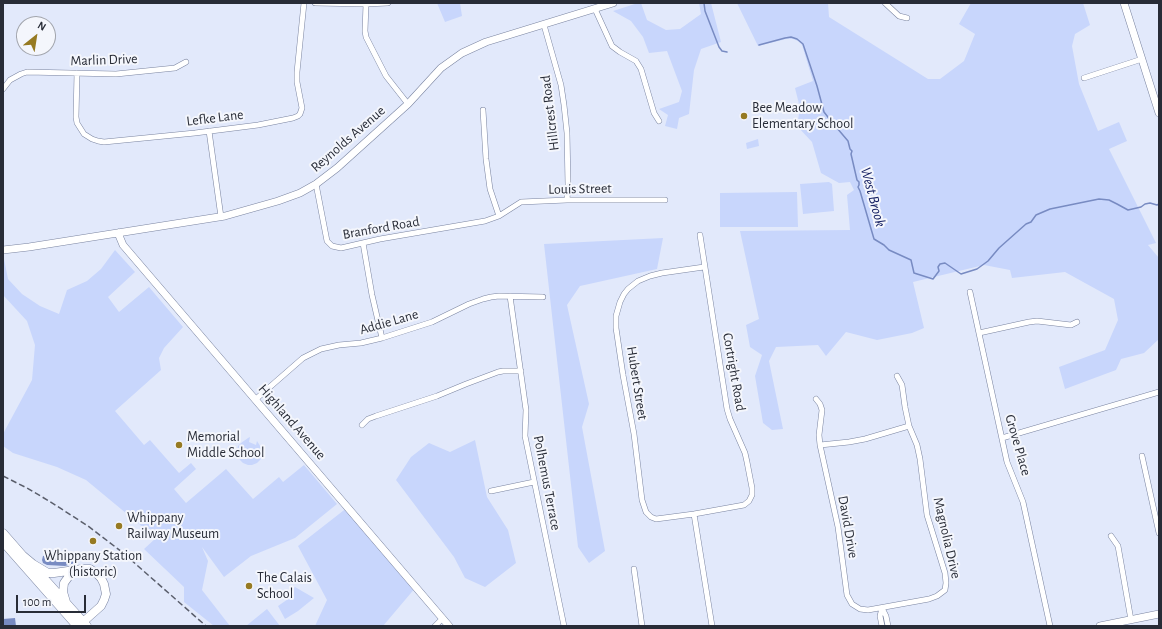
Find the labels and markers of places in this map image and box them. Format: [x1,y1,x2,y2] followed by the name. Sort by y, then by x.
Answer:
[752,100,853,132] place label: Bee Meadow Elementary School
[739,111,749,121] marker: Bee Meadow Elementary School
[187,429,264,462] place label: Memorial Middle School
[174,440,184,450] marker: Memorial Middle School
[127,510,219,542] place label: Whippany Railway Museum
[114,521,124,531] marker: Whippany Railway Museum
[88,536,98,546] marker: Whippany Station (historic)
[44,548,142,580] place label: Whippany Station (historic)
[257,570,312,602] place label: The Calais School
[244,581,254,591] marker: The Calais School

